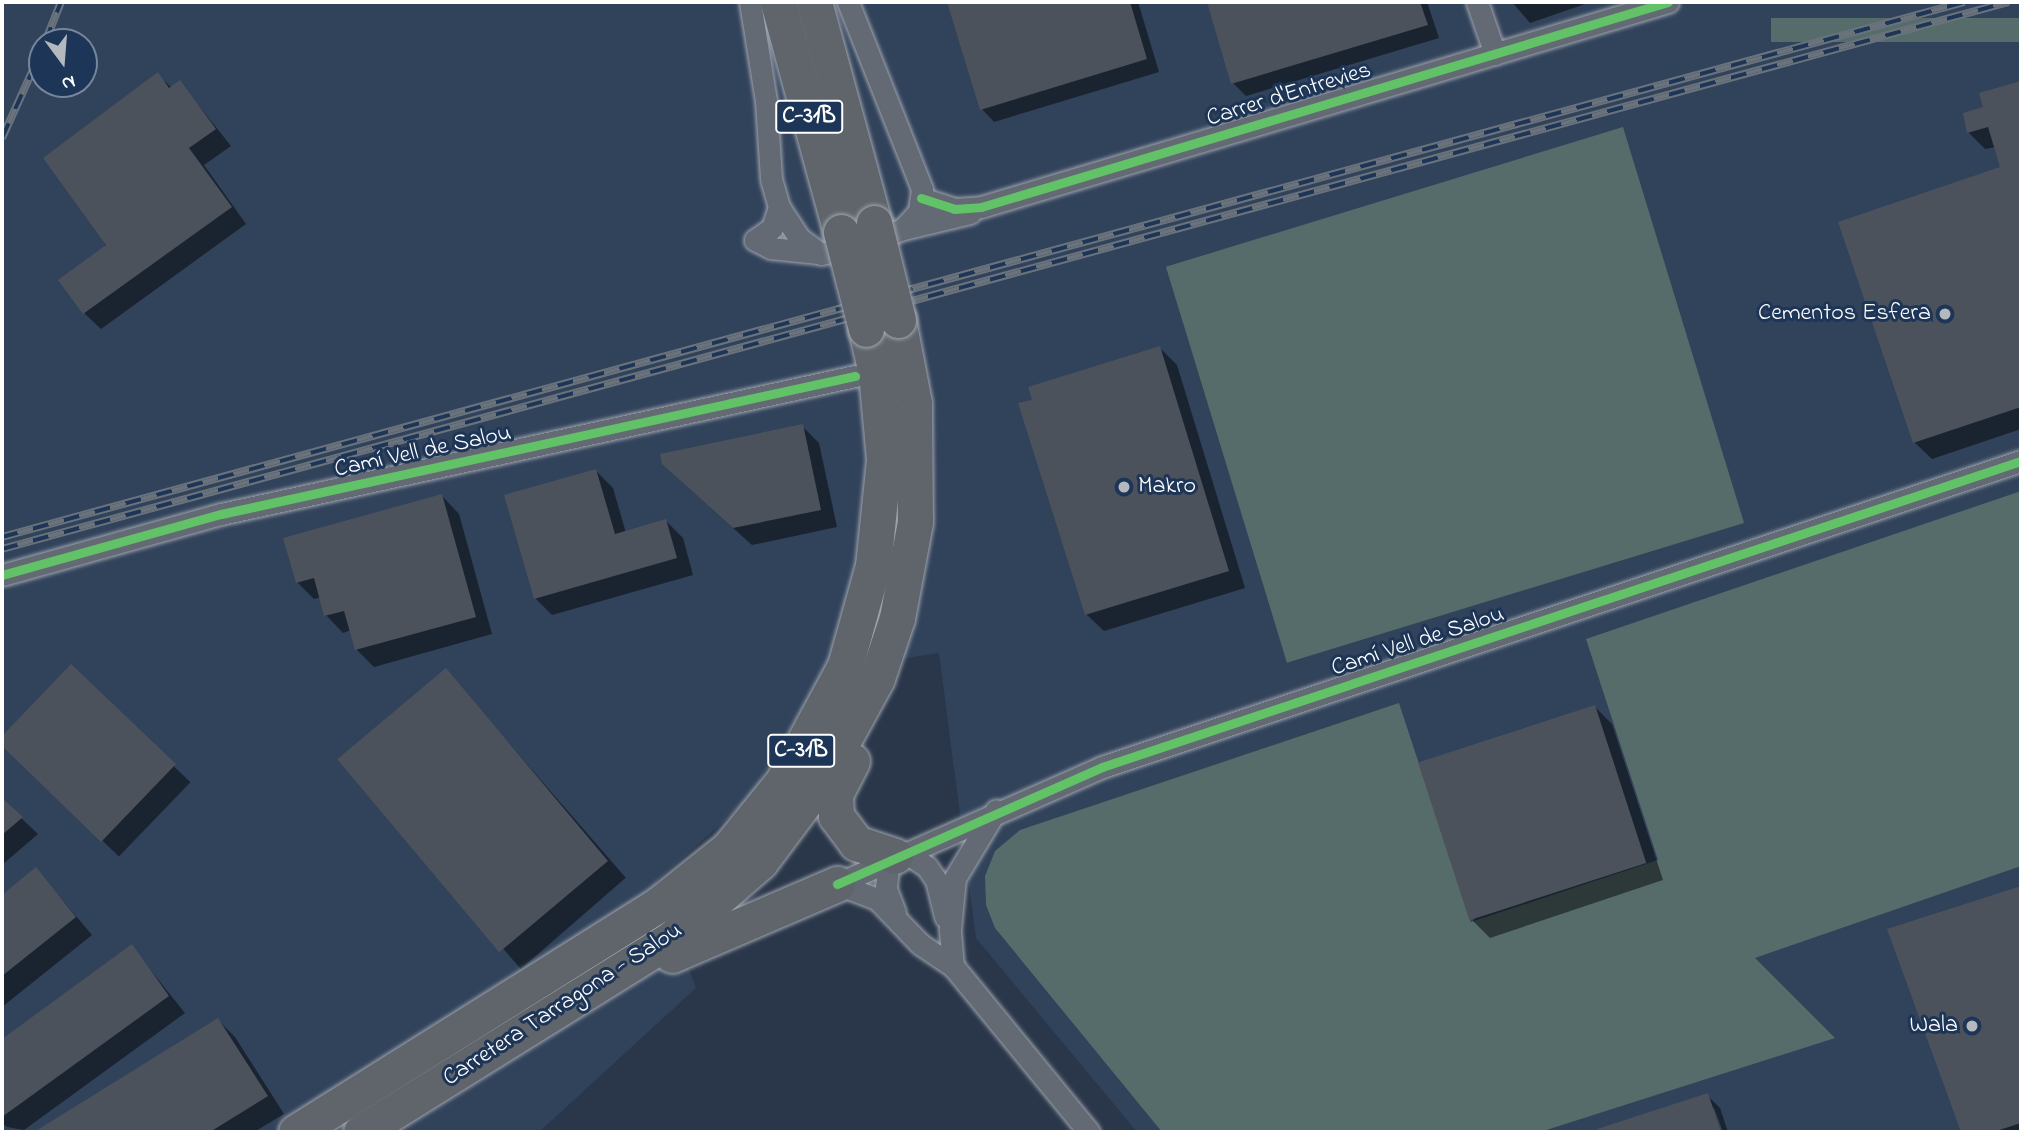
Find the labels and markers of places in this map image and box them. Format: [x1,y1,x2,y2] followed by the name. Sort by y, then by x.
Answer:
[1758,300,1931,328] place label: Cementos Esfera
[1937,306,1953,322] marker: Cementos Esfera
[1138,473,1196,501] place label: Makro
[1116,479,1132,495] marker: Makro
[1909,1012,1958,1040] place label: Wala
[1964,1018,1980,1034] marker: Wala

